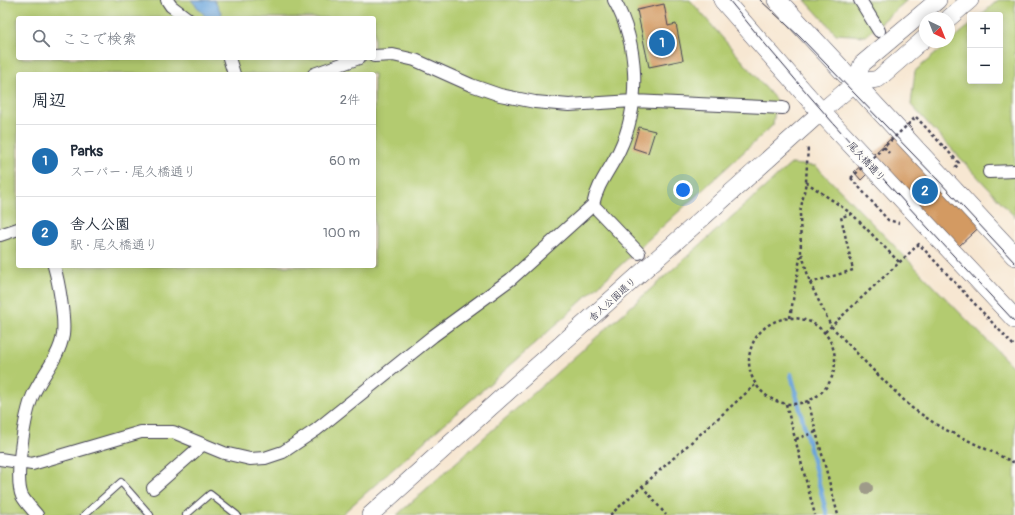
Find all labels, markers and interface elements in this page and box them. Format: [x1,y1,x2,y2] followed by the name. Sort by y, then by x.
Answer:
[919,12,955,48] north arrow
[967,12,1003,84] map controls
[967,12,1003,48] button: +
[16,16,376,60] search box
[30,27,52,49] icon: search
[649,28,675,58] pin: 1
[62,30,137,49] text: ここで検索
[967,48,1003,84] button: −
[32,90,66,111] text: 周辺
[340,92,360,108] text: 2件
[845,139,888,184] street label: 尾久橋通り
[70,142,103,161] text: Parks
[42,153,48,169] text: 1
[329,153,360,169] text: 60 m
[70,164,196,180] text: スーパー · 尾久橋通り
[912,176,938,206] pin: 2
[673,180,693,200] your location
[70,215,130,234] text: 舎人公園
[41,225,49,241] text: 2
[323,225,360,241] text: 100 m
[70,237,158,253] text: 駅 · 尾久橋通り
[586,275,639,324] street label: 舎人公園通り

